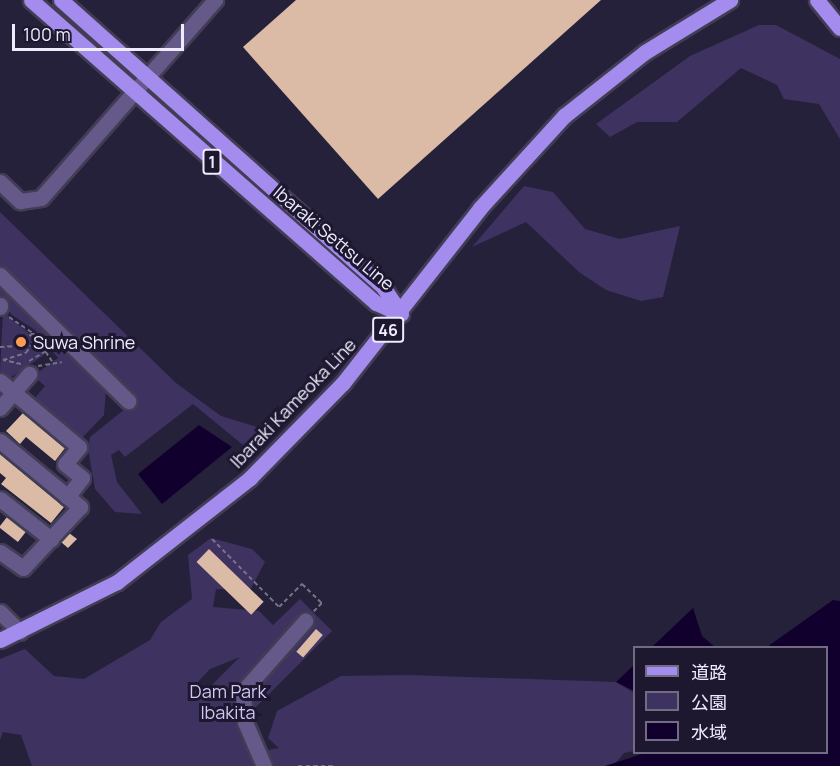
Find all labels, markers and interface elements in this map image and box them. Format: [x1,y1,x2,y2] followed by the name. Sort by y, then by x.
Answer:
[15,12,188,50] scale bar
[23,22,71,46] text: 100 m
[202,149,222,175] road number: 1
[269,181,399,295] street label: Ibaraki Settsu Line
[372,317,404,343] road number: 46
[33,331,135,353] place label: Suwa Shrine
[226,334,360,472] street label: Ibaraki Kameoka Line
[14,335,28,349] marker: Suwa Shrine
[633,646,828,754] legend
[691,660,727,684] text: 道路
[190,681,266,724] park label: Dam Park Ibakita
[691,690,727,714] text: 公園
[691,720,727,744] text: 水域

